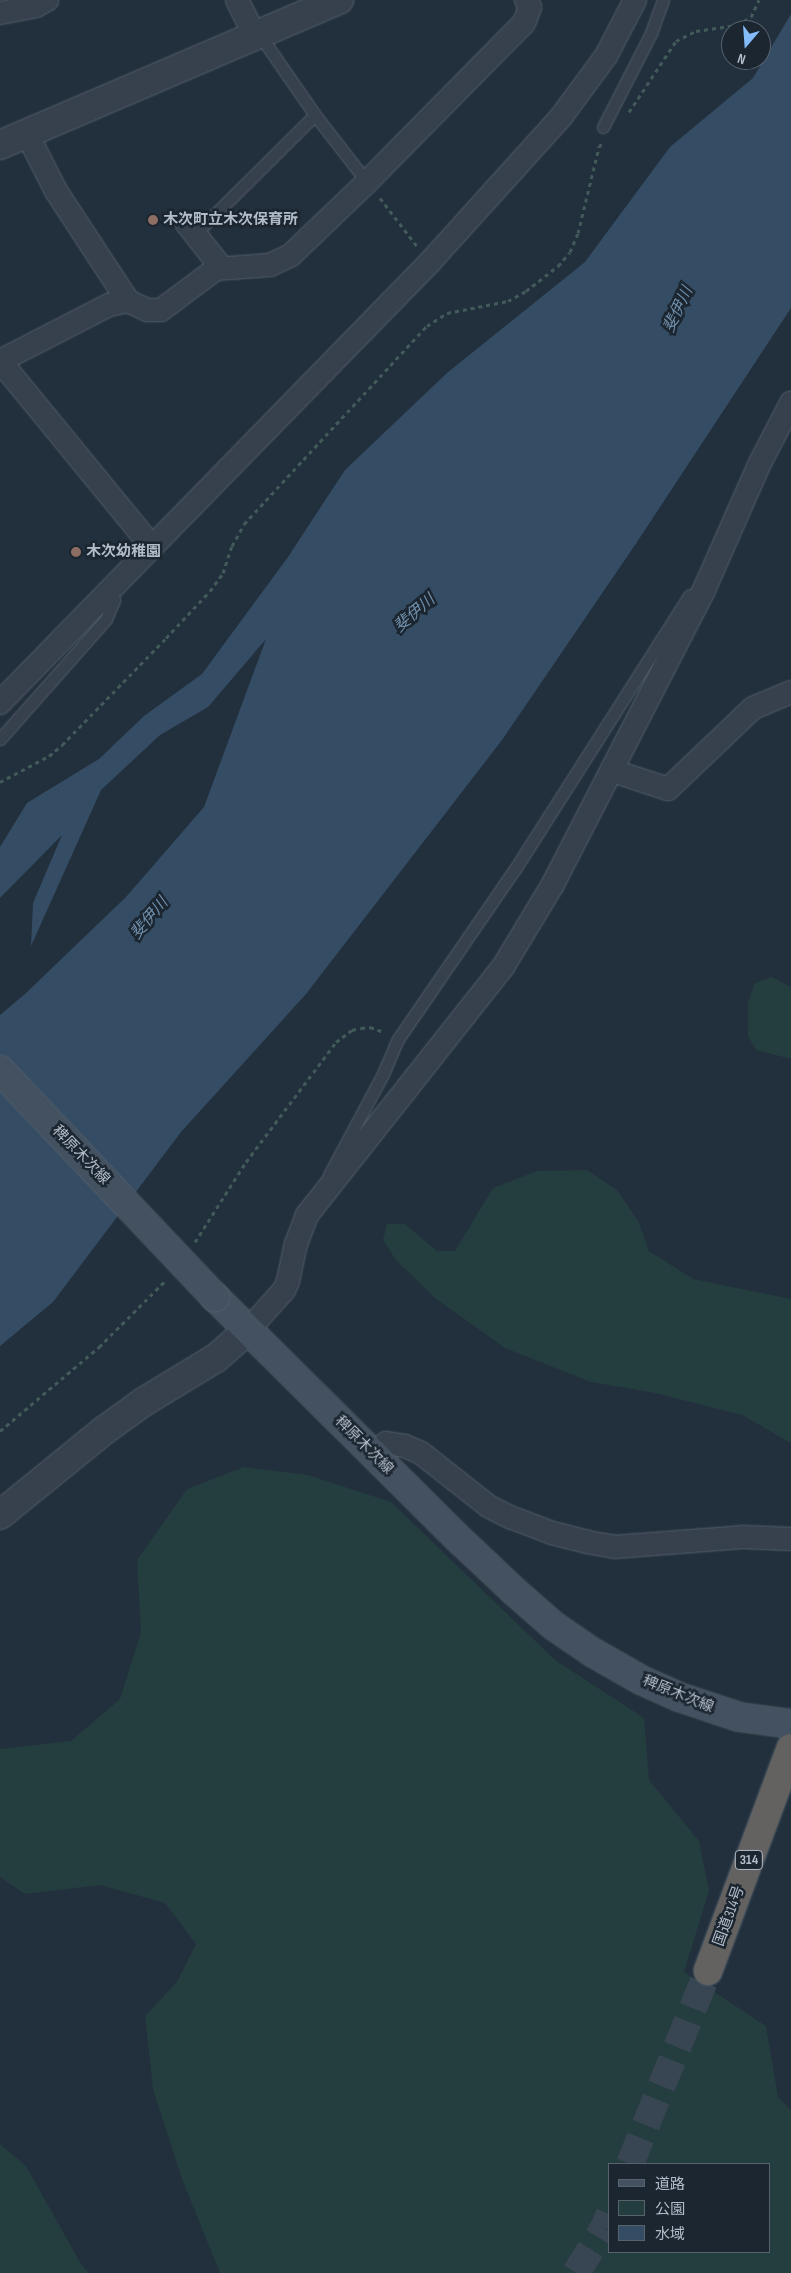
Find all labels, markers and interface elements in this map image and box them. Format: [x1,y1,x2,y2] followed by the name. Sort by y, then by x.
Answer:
[721,20,771,70] north arrow
[735,50,748,68] text: N
[163,211,298,229] place label: 木次町立木次保育所
[147,214,159,226] marker: 木次町立木次保育所
[660,284,698,336] water label: 斐伊川
[86,543,161,561] place label: 木次幼稚園
[70,546,82,558] marker: 木次幼稚園
[391,591,439,637] water label: 斐伊川
[127,894,173,944] water label: 斐伊川
[48,1122,114,1188] street label: 稗原木次線
[331,1412,397,1478] street label: 稗原木次線
[640,1672,716,1716] street label: 稗原木次線
[734,1848,764,1872] road number: 314
[710,1883,748,1949] street label: 国道314号
[608,2163,771,2253] legend
[655,2175,685,2194] text: 道路
[655,2200,685,2219] text: 公園
[655,2225,685,2244] text: 水域

